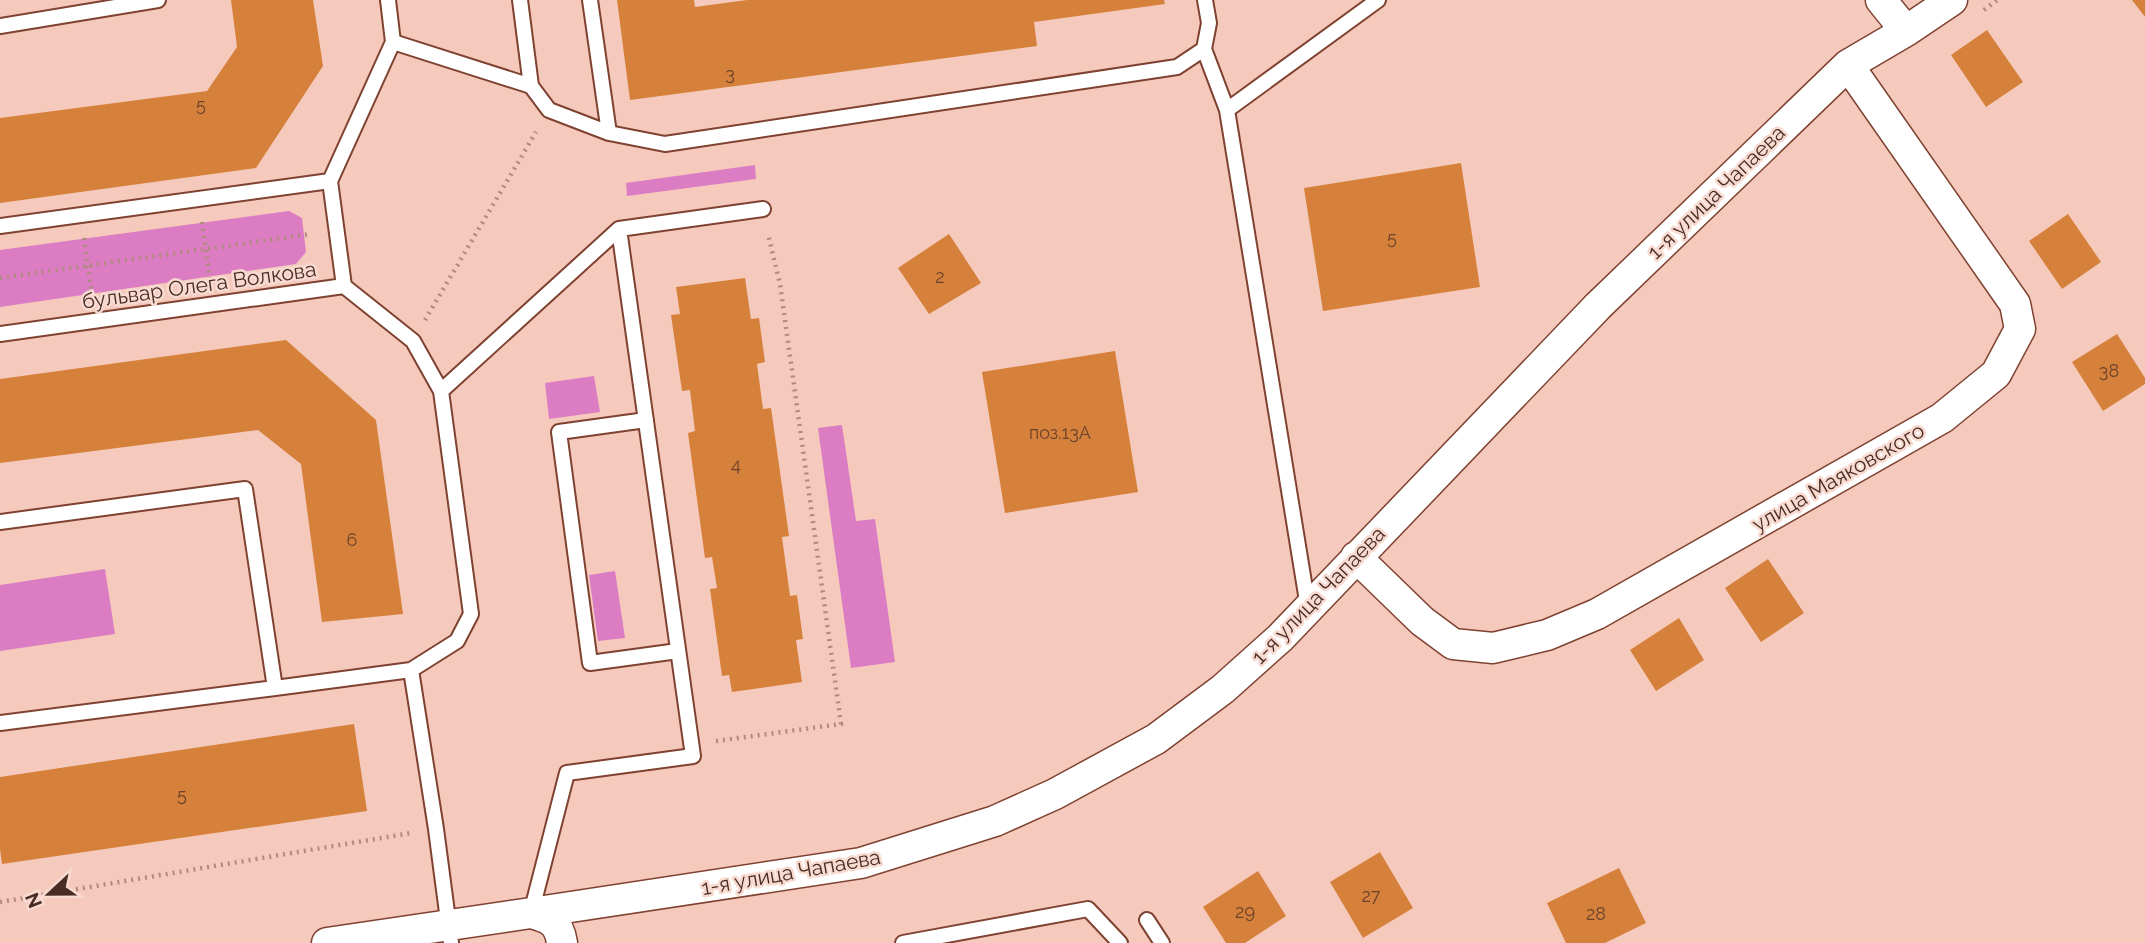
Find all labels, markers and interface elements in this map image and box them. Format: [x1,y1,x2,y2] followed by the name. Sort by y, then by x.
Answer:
[725,63,735,84] house number: 3
[196,94,206,115] house number: 5
[1642,120,1790,264] street label: 1-я улица Чапаева
[1387,227,1397,248] house number: 5
[80,256,318,314] street label: бульвар Олега Волкова
[935,266,945,287] house number: 2
[2099,360,2119,381] house number: 38
[1747,417,1929,537] street label: улица Маяковского
[1029,422,1091,443] house number: поз.13А
[731,454,741,475] house number: 4
[1246,521,1390,669] street label: 1-я улица Чапаева
[347,529,358,550] house number: 6
[177,784,187,805] house number: 5
[700,844,882,900] street label: 1-я улица Чапаева
[14,859,84,929] north arrow
[1361,885,1381,906] house number: 27
[20,890,46,911] text: N
[1235,901,1255,922] house number: 29
[1586,903,1606,924] house number: 28

